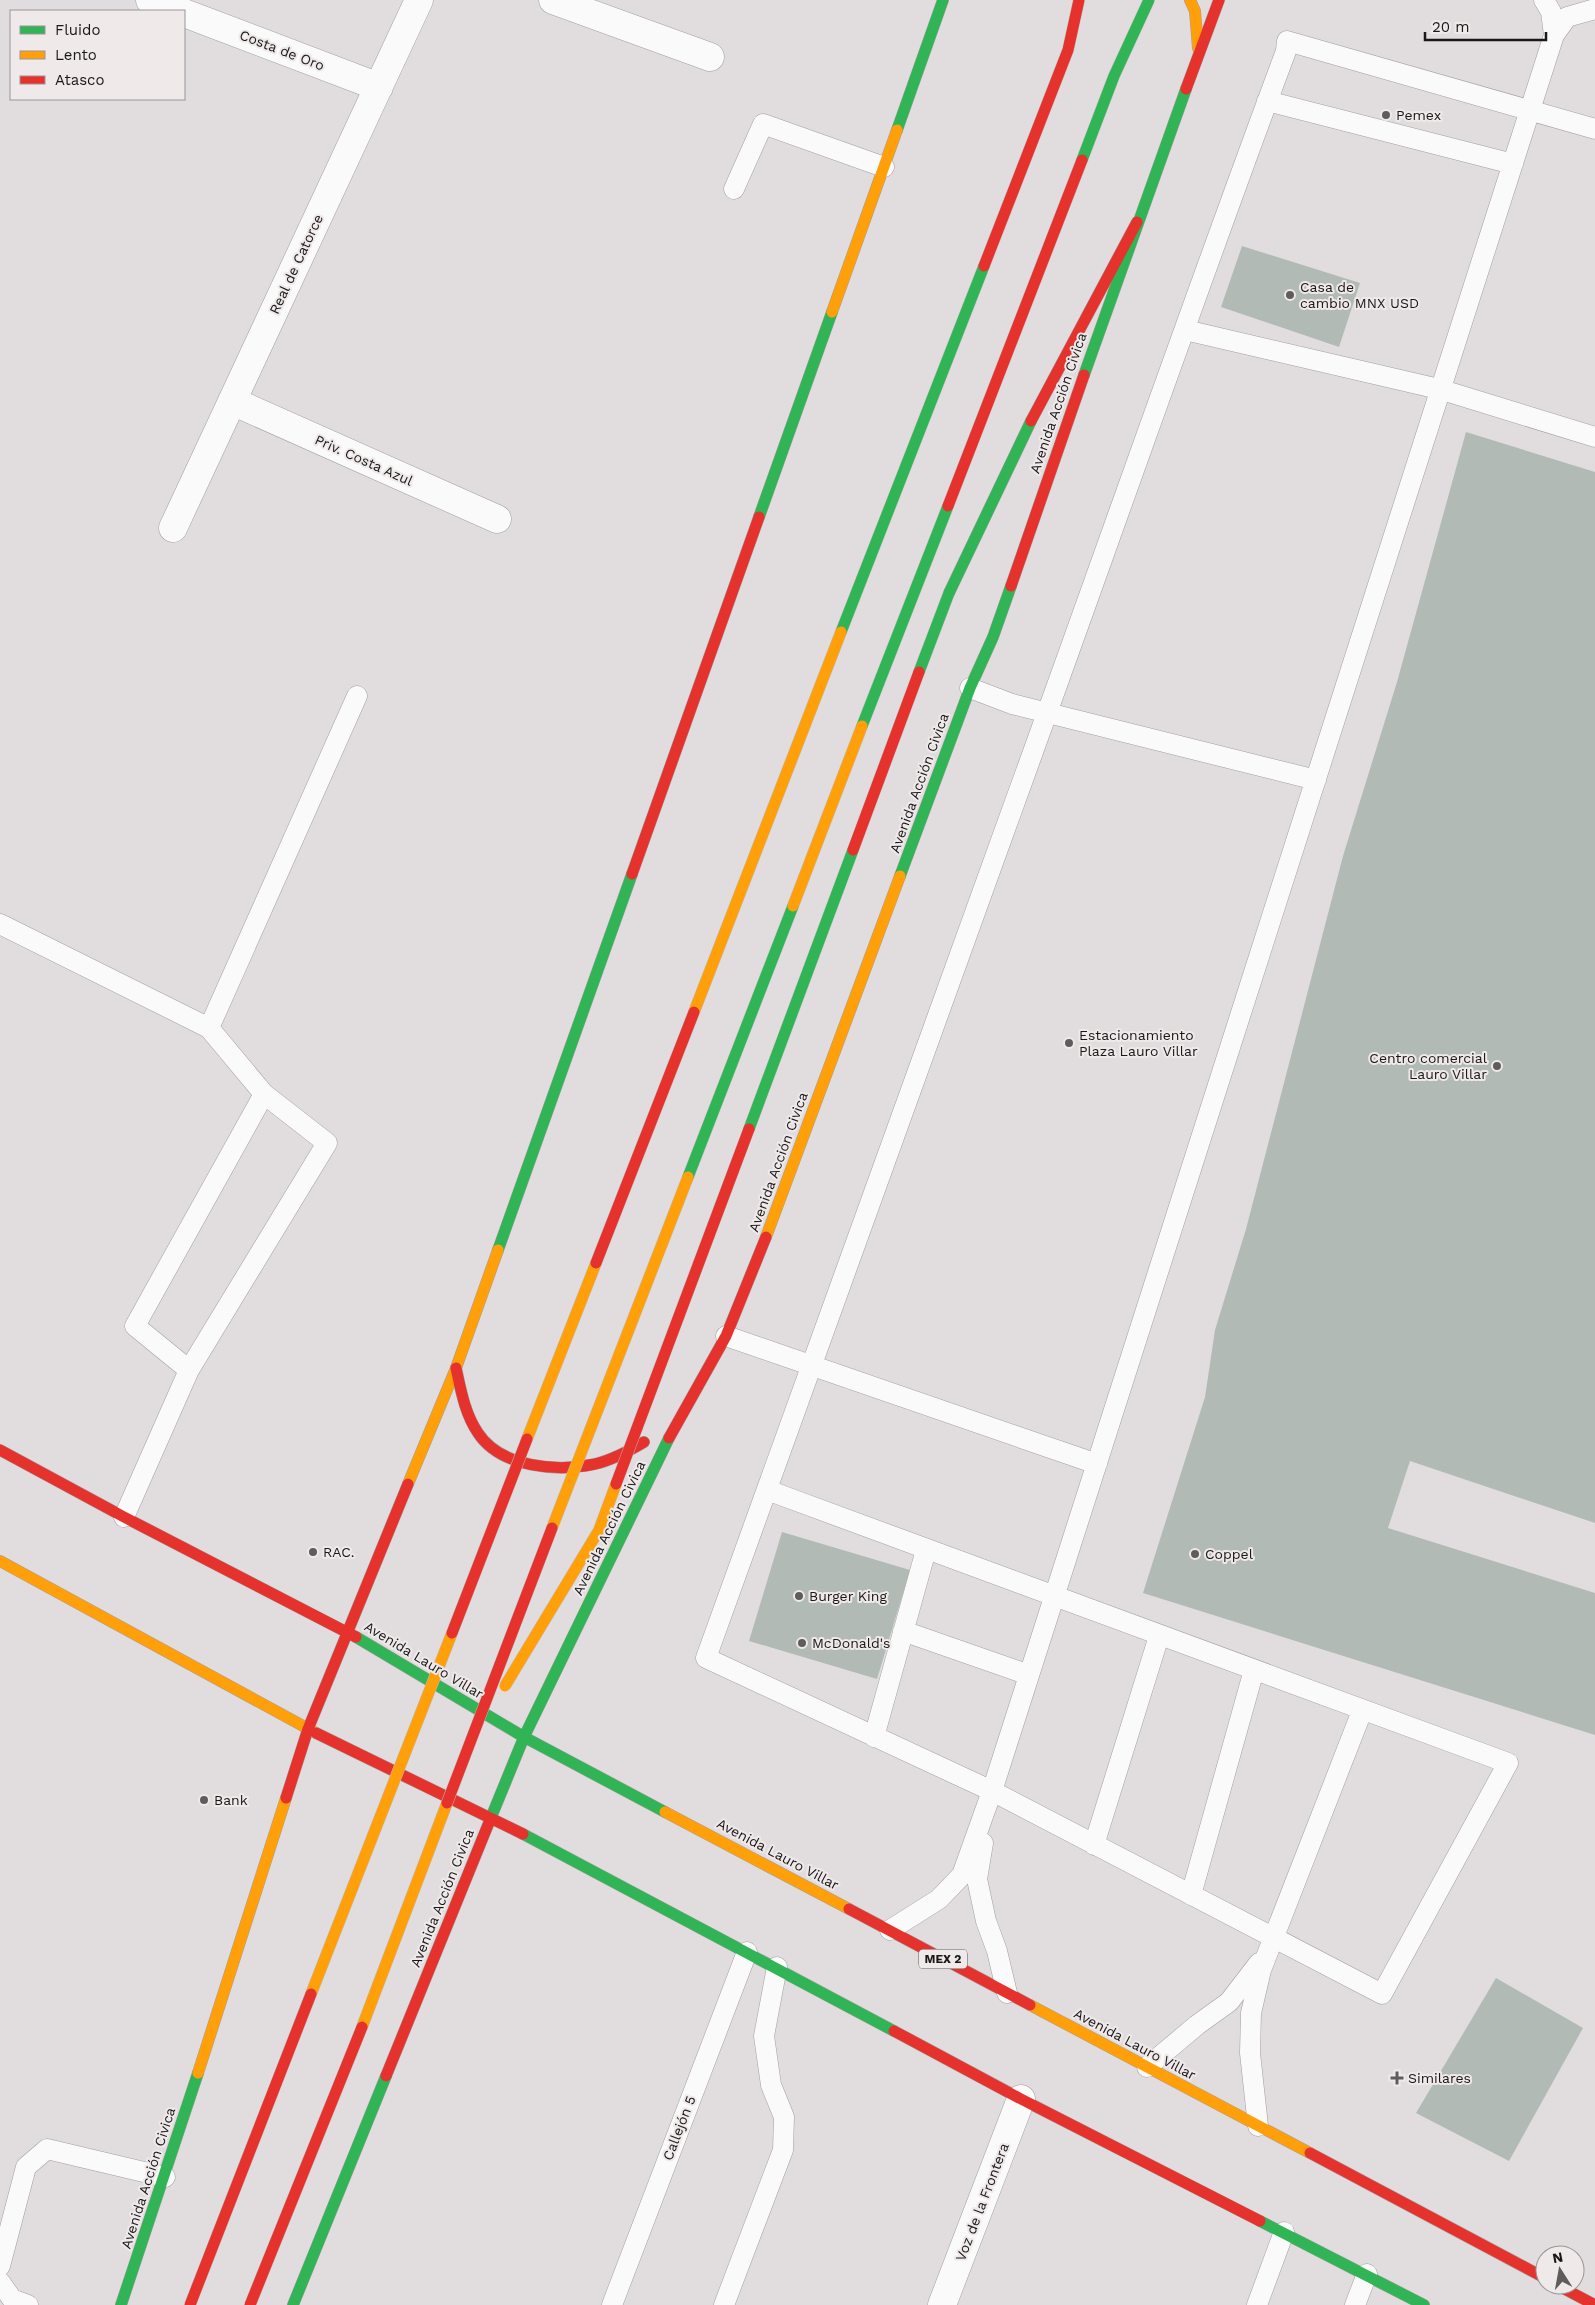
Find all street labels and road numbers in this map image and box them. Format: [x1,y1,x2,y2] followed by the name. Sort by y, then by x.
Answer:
[237,26,327,74] street label: Costa de Oro
[266,212,326,316] street label: Real de Catorce
[1026,331,1090,475] street label: Avenida Acción Civica
[313,431,416,489] street label: Priv. Costa Azul
[886,711,952,855] street label: Avenida Acción Civica
[745,1090,811,1234] street label: Avenida Acción Civica
[569,1458,649,1598] street label: Avenida Acción Civica
[362,1618,487,1702] street label: Avenida Lauro Villar
[714,1815,842,1893] street label: Avenida Lauro Villar
[407,1827,477,1969] street label: Avenida Acción Civica
[919,1950,967,1968] road number: MEX 2
[1071,2005,1199,2083] street label: Avenida Lauro Villar
[659,2093,699,2163] street label: Callejón 5
[118,2105,178,2251] street label: Avenida Acción Civica
[952,2141,1012,2263] street label: Voz de la Frontera

